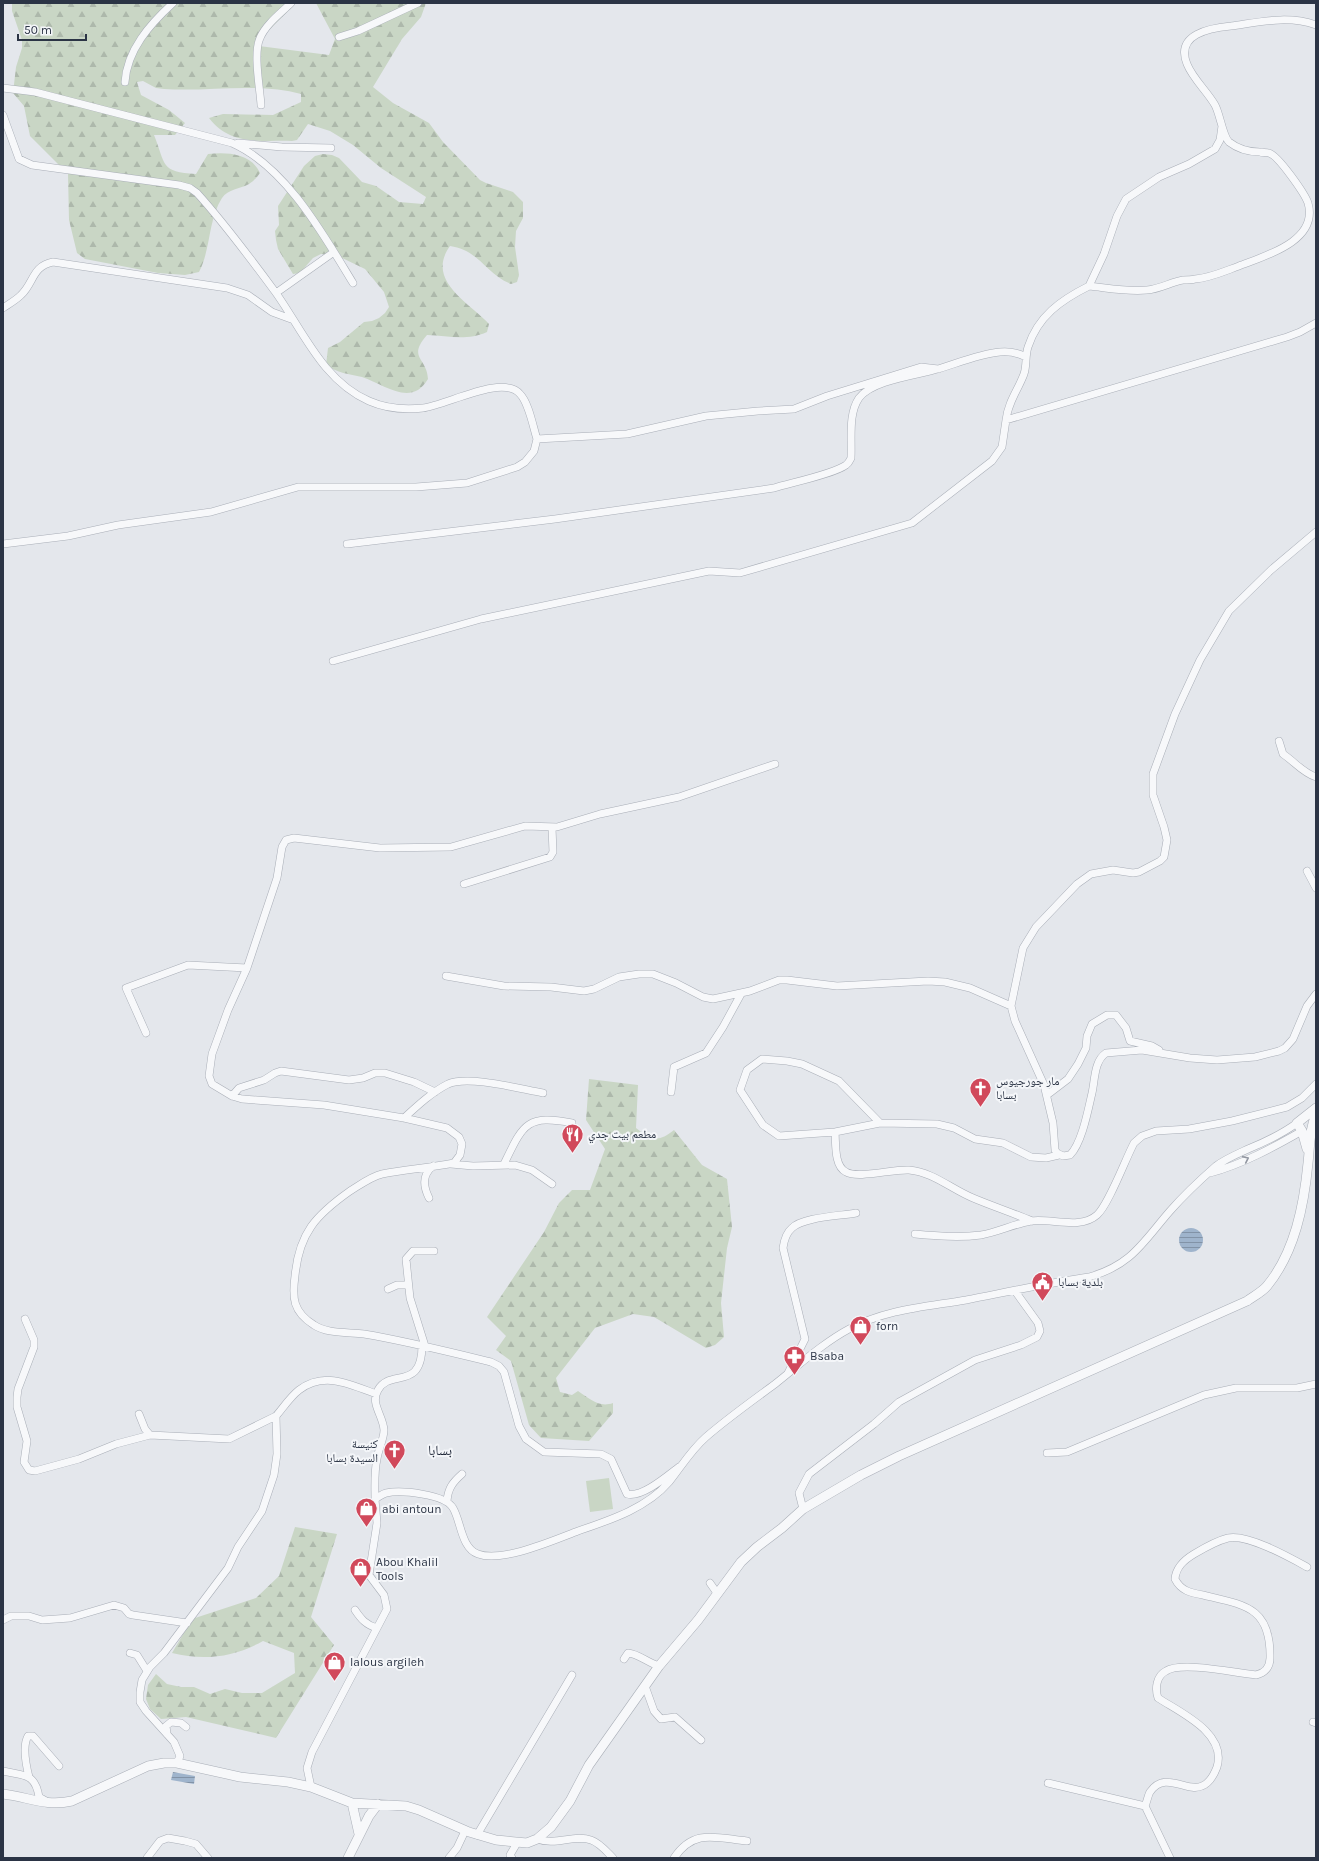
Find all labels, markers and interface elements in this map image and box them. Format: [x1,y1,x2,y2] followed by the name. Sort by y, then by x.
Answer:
[18,16,86,42] scale bar
[24,23,52,37] text: 50 m
[996,1074,1060,1102] place label: مار جورجيوس بسابا
[968,1075,994,1108] church icon: مار جورجيوس بسابا
[559,1121,585,1154] restaurant icon: مطعم بيت جدي
[588,1127,656,1144] place label: مطعم بيت جدي
[1241,1156,1249,1164] one-way arrow
[1029,1269,1055,1302] public building icon: بلدية بسابا
[1058,1275,1103,1289] place label: بلدية بسابا
[848,1313,874,1346] shop icon: forn
[876,1319,898,1333] place label: forn
[782,1343,808,1376] pharmacy icon: Bsaba
[810,1349,844,1363] place label: Bsaba
[326,1437,378,1465] place label: كنيسة السيدة بسابا
[381,1438,407,1471] church icon: كنيسة السيدة بسابا
[428,1442,452,1459] district label: بسابا
[354,1496,380,1529] shop icon: abi antoun
[382,1502,442,1516] place label: abi antoun
[376,1555,438,1583] place label: Abou Khalil Tools
[347,1556,373,1589] shop icon: Abou Khalil Tools
[321,1649,347,1682] shop icon: lalous argileh
[350,1655,424,1669] place label: lalous argileh

